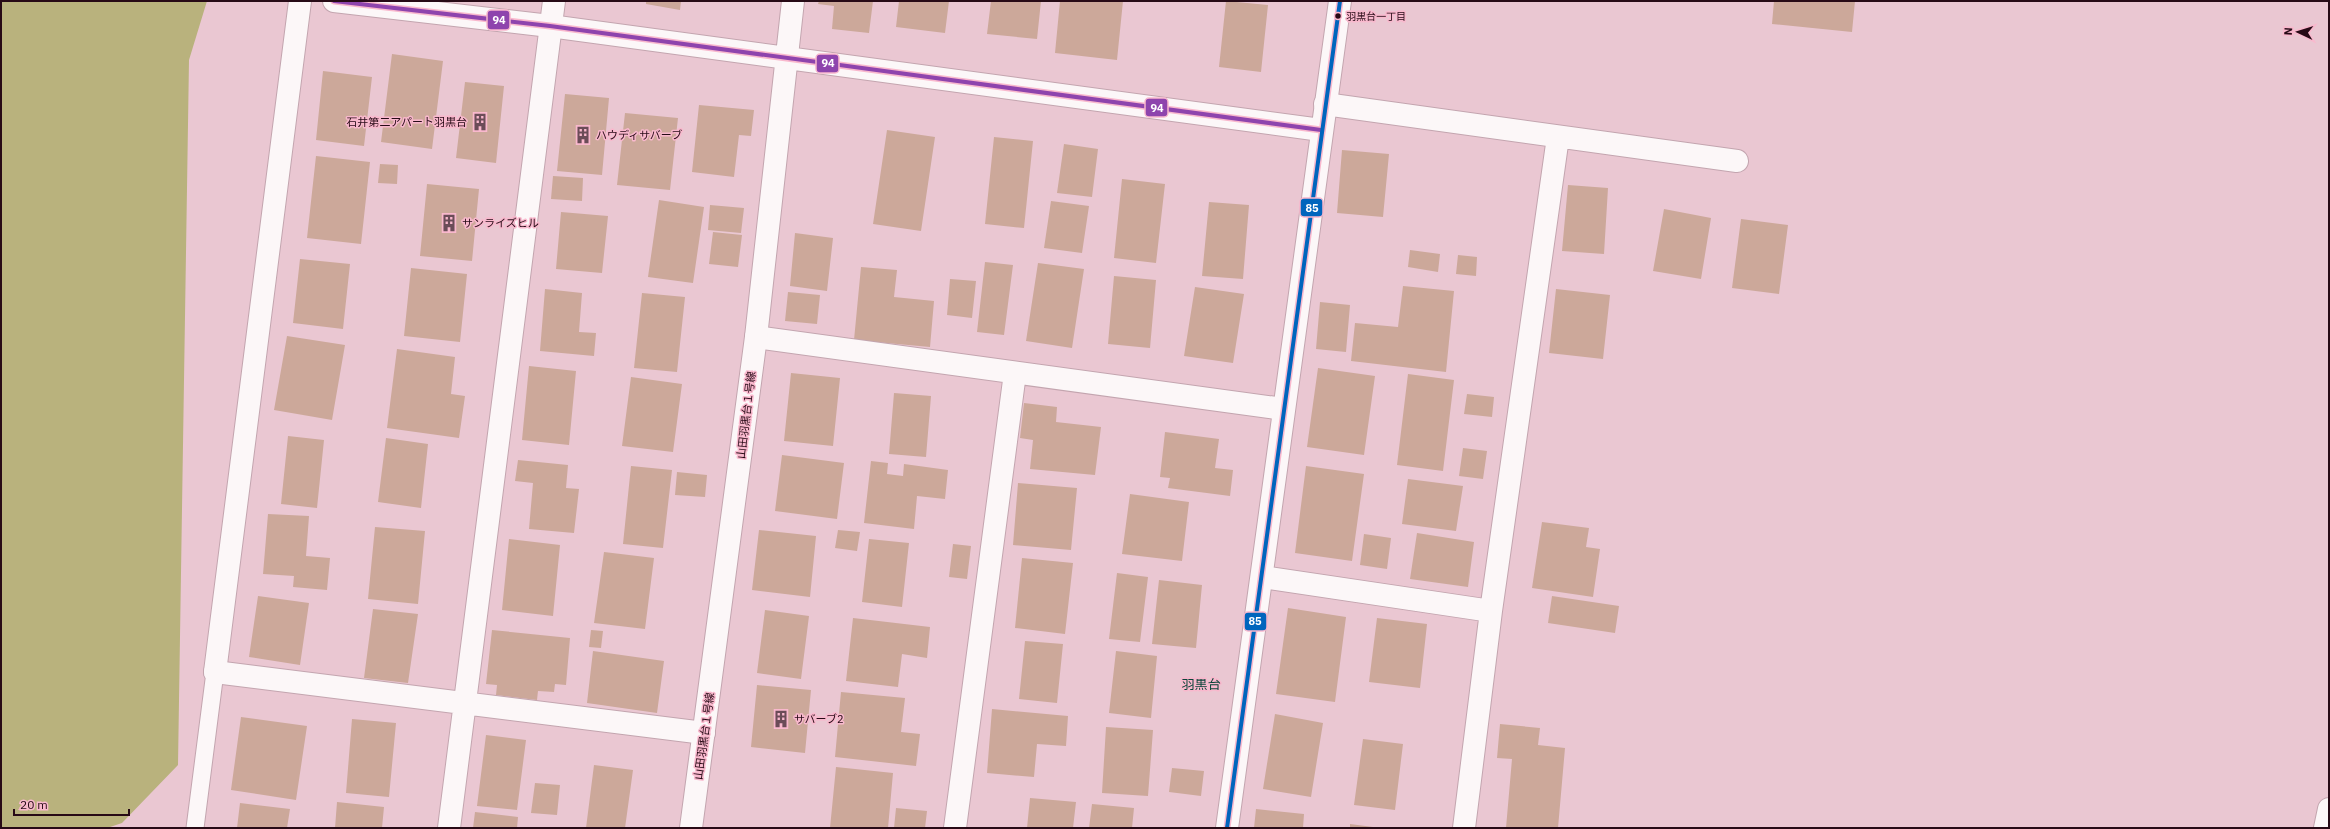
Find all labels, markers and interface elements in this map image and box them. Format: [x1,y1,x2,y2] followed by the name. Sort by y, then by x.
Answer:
[487,10,510,30] line badge: 94
[1346,10,1406,23] place label: 羽黒台一丁目
[1333,11,1343,21] marker: 羽黒台一丁目
[2278,12,2318,52] north arrow
[492,13,506,27] text: 94
[2281,27,2295,36] text: N
[816,54,839,73] line badge: 94
[821,56,835,70] text: 94
[1145,98,1168,117] line badge: 94
[1150,101,1164,115] text: 94
[470,112,490,132] building icon: 石井第二アパート羽黒台
[346,115,467,129] place label: 石井第二アパート羽黒台
[573,125,593,145] building icon: ハウディサバーブ
[596,128,682,142] place label: ハウディサバーブ
[1300,198,1323,217] line badge: 85
[1305,201,1319,215] text: 85
[439,213,459,233] building icon: サンライズヒル
[462,216,539,230] place label: サンライズヒル
[734,370,758,460] street label: 山田羽黒台１号線
[1244,612,1267,631] line badge: 85
[1248,614,1262,628] text: 85
[1181,676,1221,693] district label: 羽黒台
[691,691,717,781] street label: 山田羽黒台１号線
[771,709,791,729] building icon: サバーブ2
[794,712,844,726] place label: サバーブ2
[14,791,129,817] scale bar
[20,797,48,812] text: 20 m

